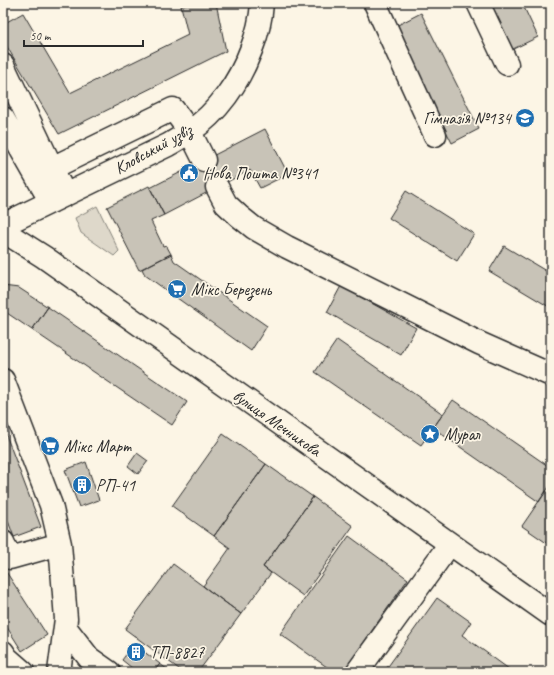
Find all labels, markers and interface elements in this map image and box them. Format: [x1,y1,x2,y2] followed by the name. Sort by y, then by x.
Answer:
[24,22,143,48] scale bar
[30,28,52,44] text: 50 m
[514,107,536,129] school or university icon: Гімназія №134
[423,108,513,129] place label: Гімназія №134
[111,119,197,180] street label: Кловський узвіз
[178,162,200,184] public building icon: Нова Пошта №341
[203,163,319,184] place label: Нова Пошта №341
[166,278,188,300] supermarket icon: Мікс Березень
[191,279,273,301] place label: Мікс Березень
[229,385,326,462] street label: вулиця Мечникова
[419,423,441,445] place icon: Мурал
[444,424,481,445] place label: Мурал
[39,435,61,457] supermarket icon: Мікс Март
[64,436,132,457] place label: Мікс Март
[71,474,93,496] building icon: РП-41
[96,475,136,496] place label: РП-41
[125,641,147,663] building icon: ТП-8827
[150,642,205,663] place label: ТП-8827

